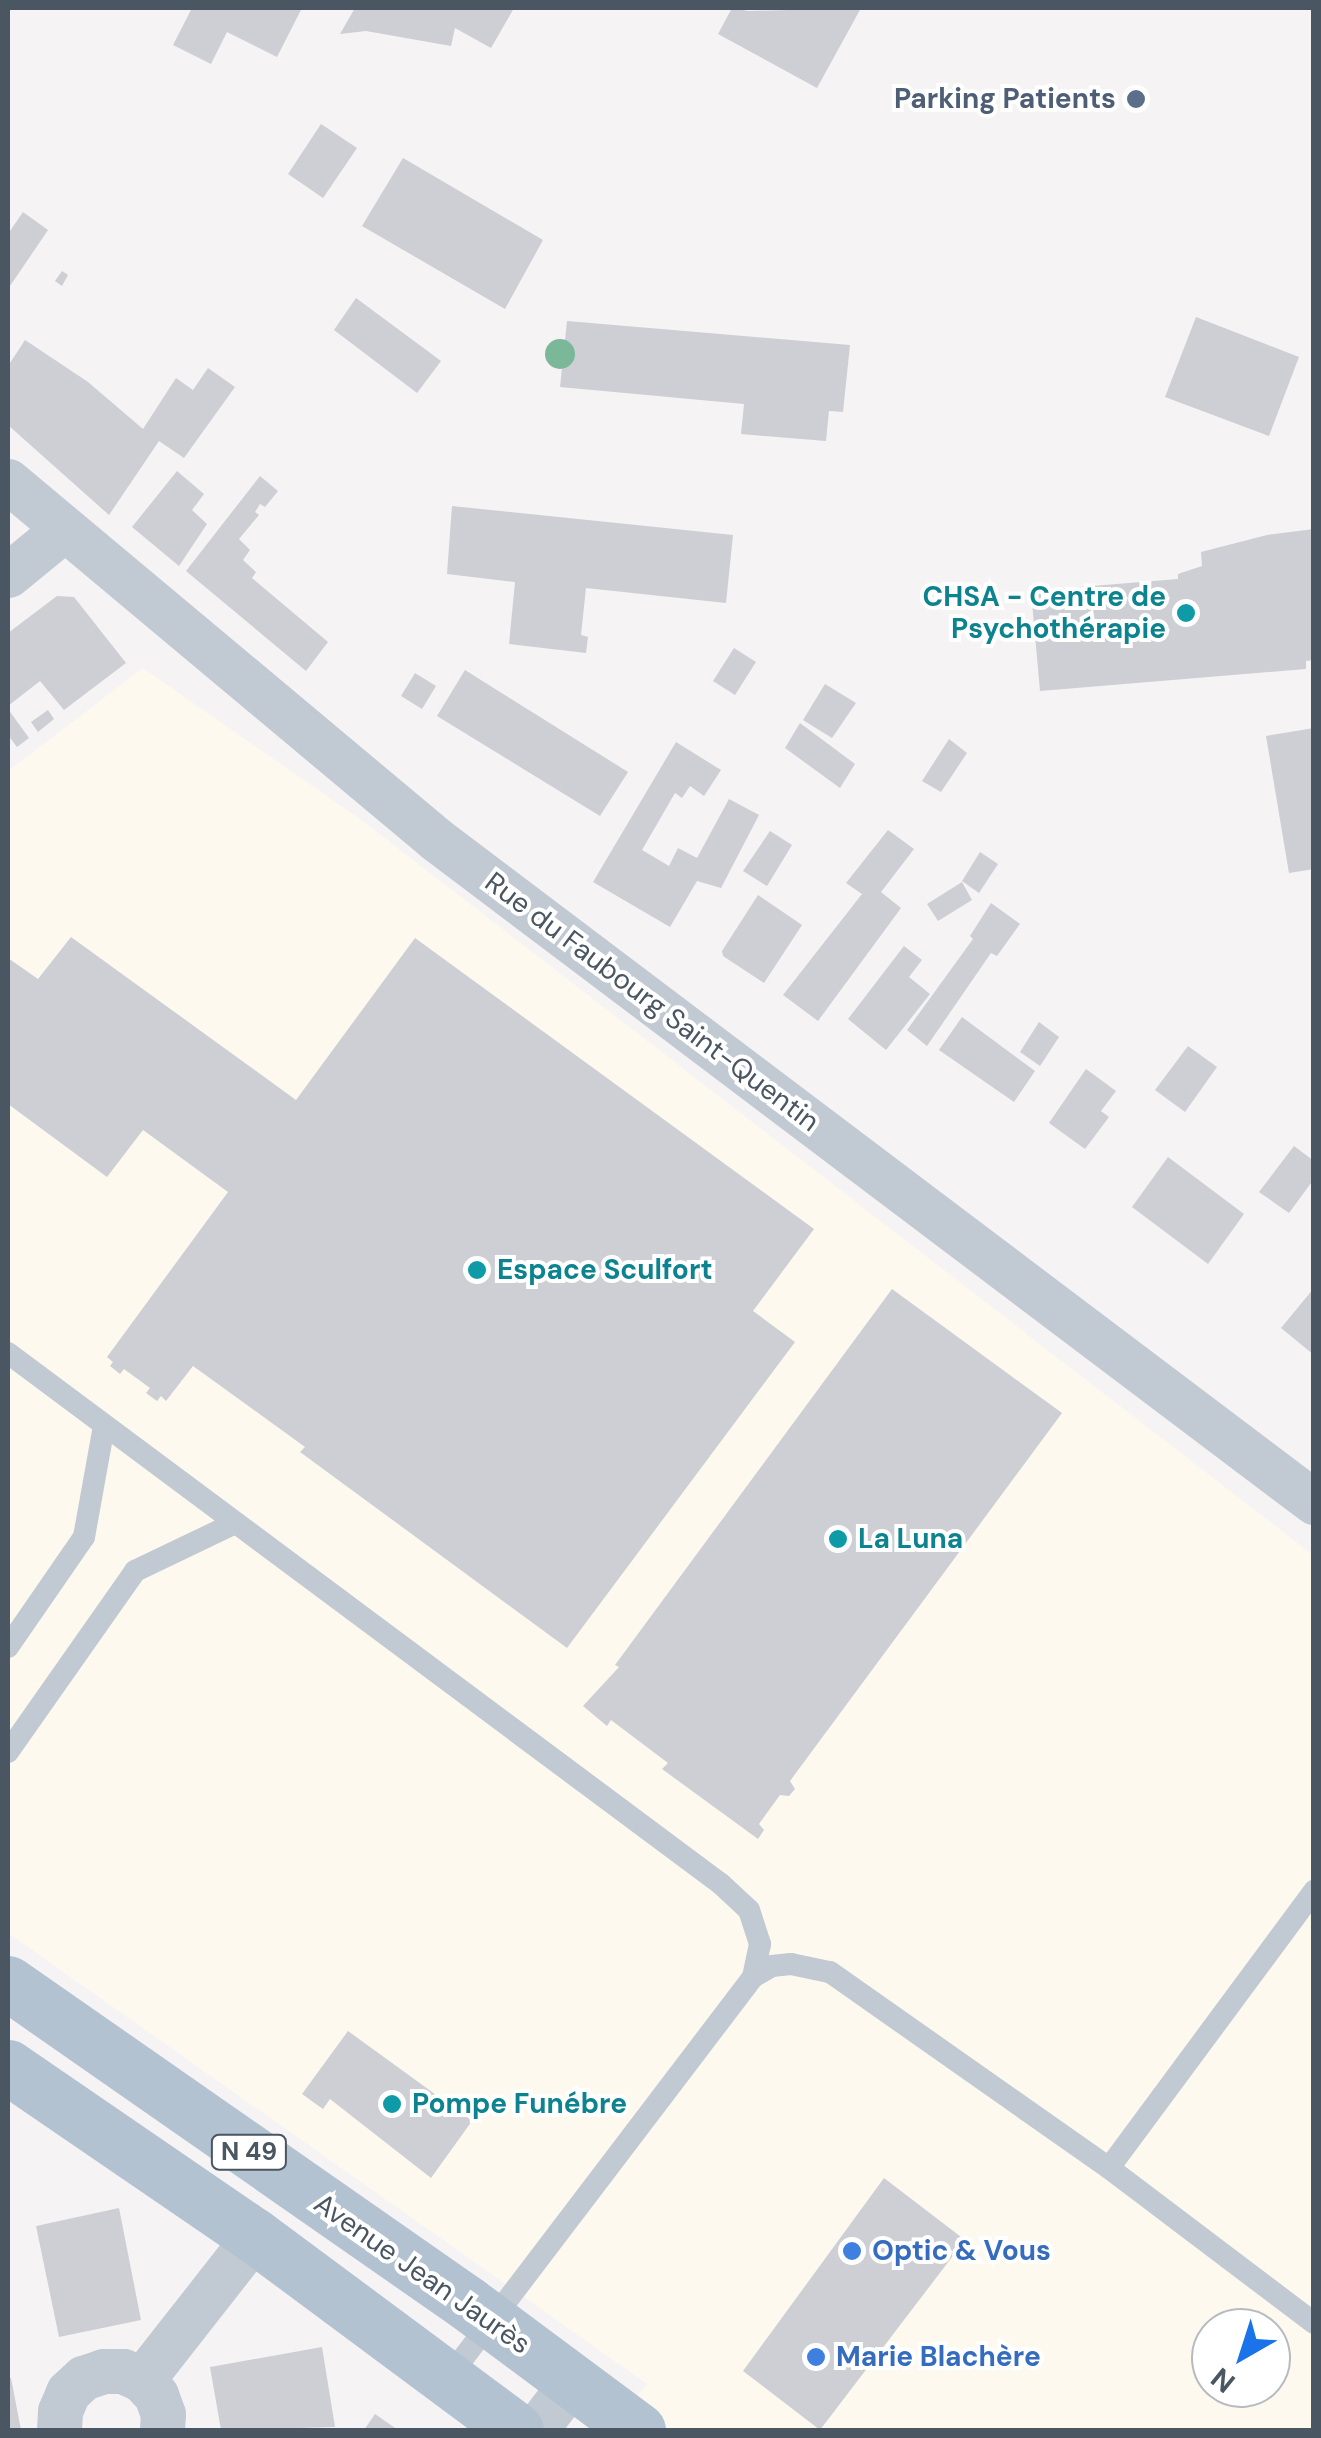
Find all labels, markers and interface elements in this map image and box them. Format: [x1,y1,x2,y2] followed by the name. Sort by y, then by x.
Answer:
[894,82,1116,116] place label: Parking Patients
[1125,88,1147,110] marker: Parking Patients
[923,580,1166,646] place label: CHSA - Centre de Psychothérapie
[1175,602,1197,624] marker: CHSA - Centre de Psychothérapie
[478,865,826,1139] street label: Rue du Faubourg Saint-Quentin
[497,1253,713,1287] place label: Espace Sculfort
[466,1259,488,1281] marker: Espace Sculfort
[858,1522,963,1556] place label: La Luna
[827,1528,849,1550] marker: La Luna
[412,2087,627,2121] place label: Pompe Funébre
[381,2093,403,2115] marker: Pompe Funébre
[209,2132,289,2172] road number: N 49
[307,2187,537,2361] street label: Avenue Jean Jaurès
[872,2234,1051,2268] place label: Optic & Vous
[841,2240,863,2262] marker: Optic & Vous
[1191,2308,1291,2408] north arrow
[836,2340,1041,2374] place label: Marie Blachère
[805,2346,827,2368] marker: Marie Blachère
[1203,2359,1243,2401] text: N

